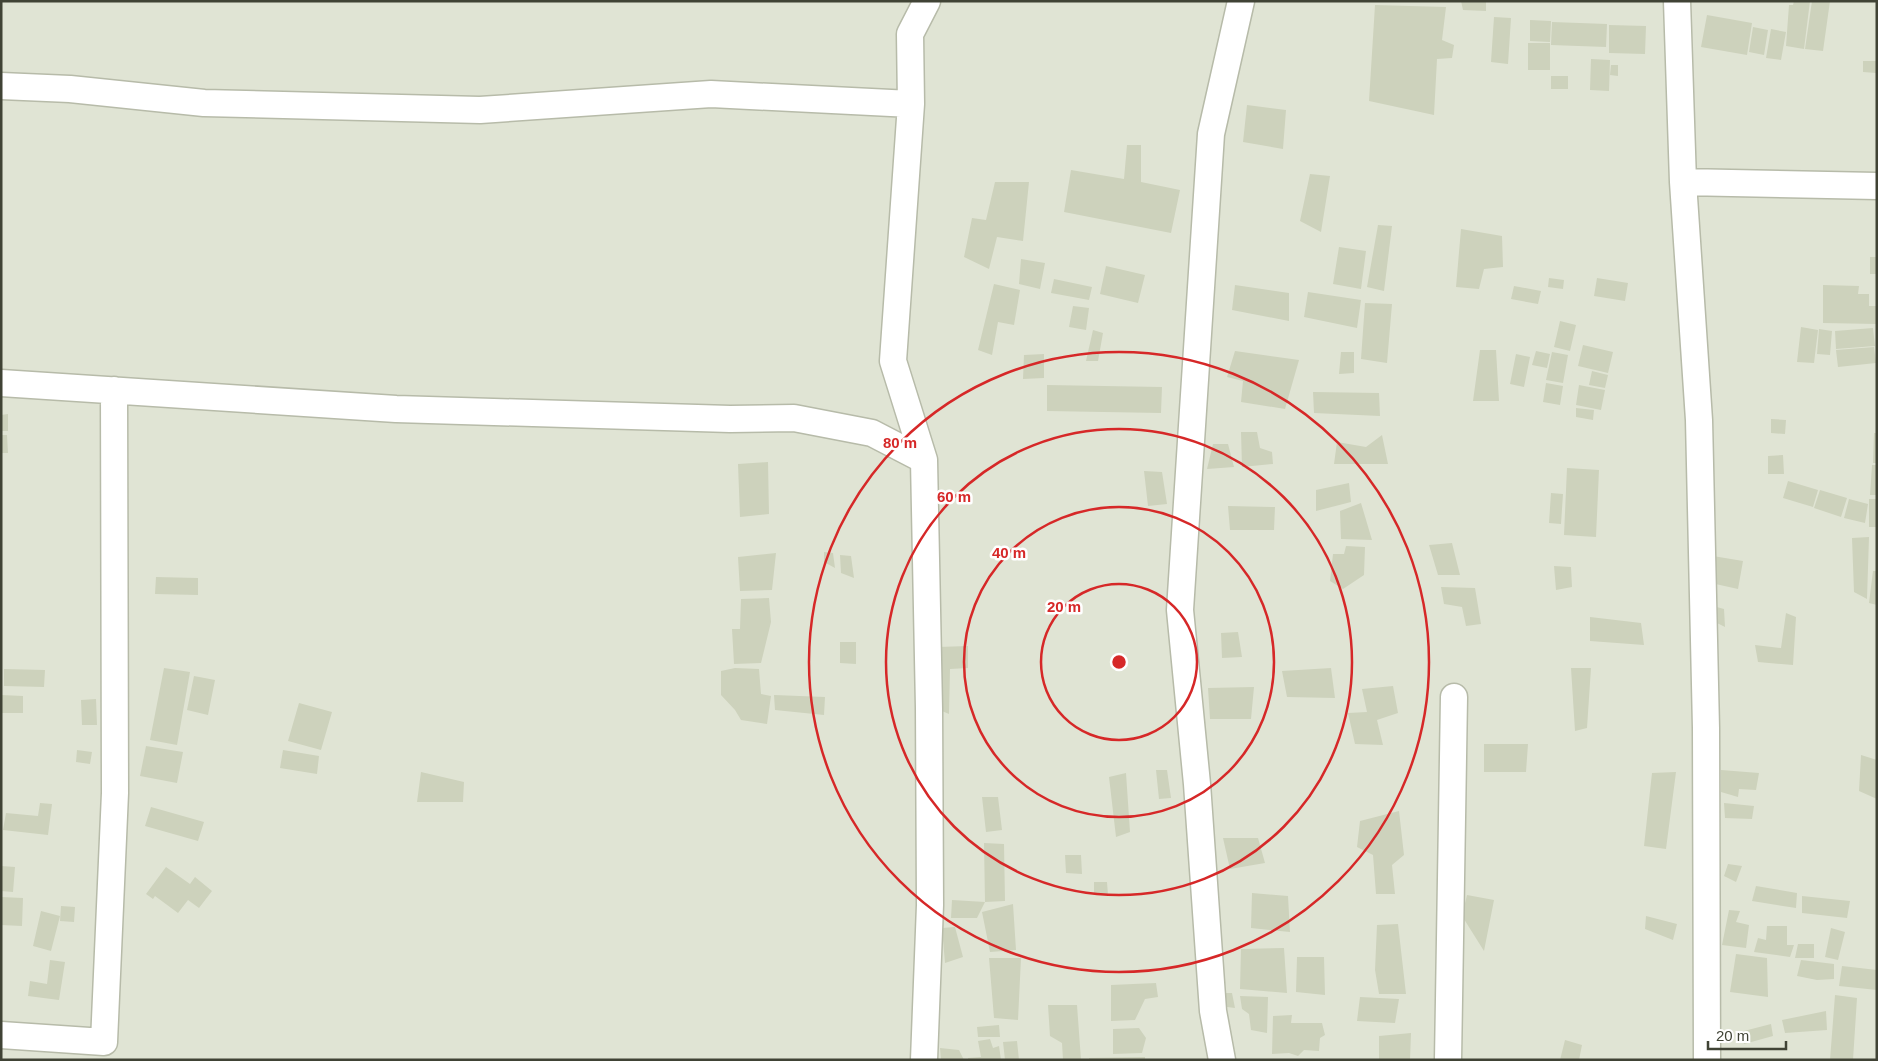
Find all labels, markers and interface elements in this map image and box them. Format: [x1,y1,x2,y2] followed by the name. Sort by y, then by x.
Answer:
[883,434,917,451] text: 80 m
[937,488,971,505] text: 60 m
[992,544,1026,561] text: 40 m
[1047,598,1081,615] text: 20 m
[1110,653,1128,671] centre of rings
[1708,1018,1786,1050] scale bar
[1716,1027,1749,1044] text: 20 m

